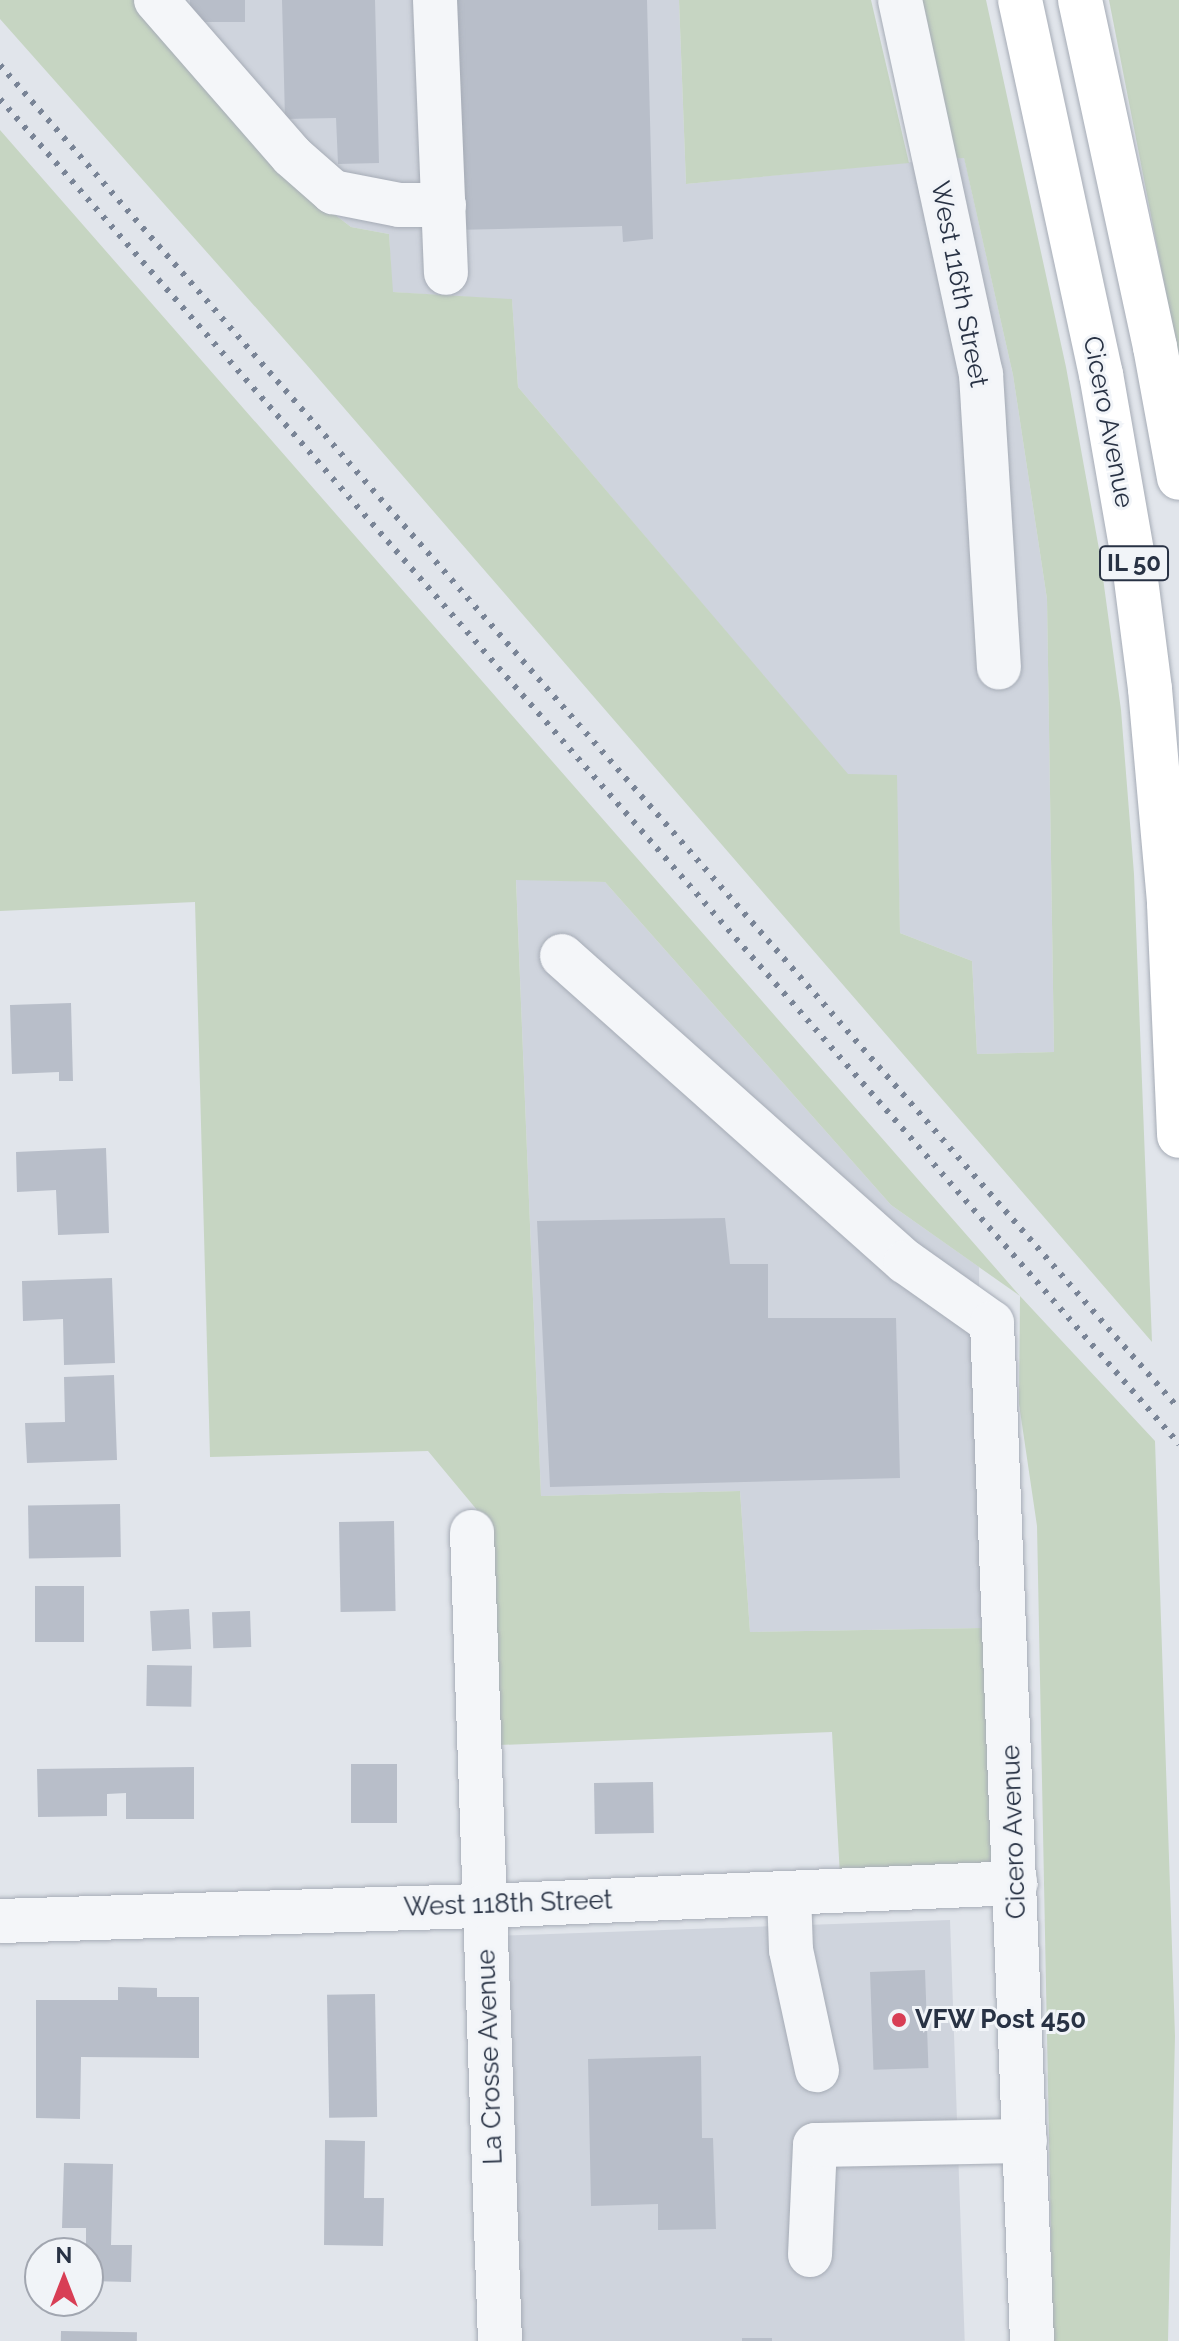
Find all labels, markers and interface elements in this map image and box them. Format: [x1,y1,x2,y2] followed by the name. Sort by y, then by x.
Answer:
[924,178,994,390] street label: West 116th Street
[1076,333,1140,511] street label: Cicero Avenue
[1098,543,1170,583] road number: IL 50
[995,1744,1033,1920] street label: Cicero Avenue
[403,1885,613,1923] street label: West 118th Street
[471,1948,509,2166] street label: La Crosse Avenue
[915,2004,1087,2036] place label: VFW Post 450
[890,2011,908,2029] marker: VFW Post 450
[24,2237,104,2317] north arrow
[56,2242,72,2268] text: N

